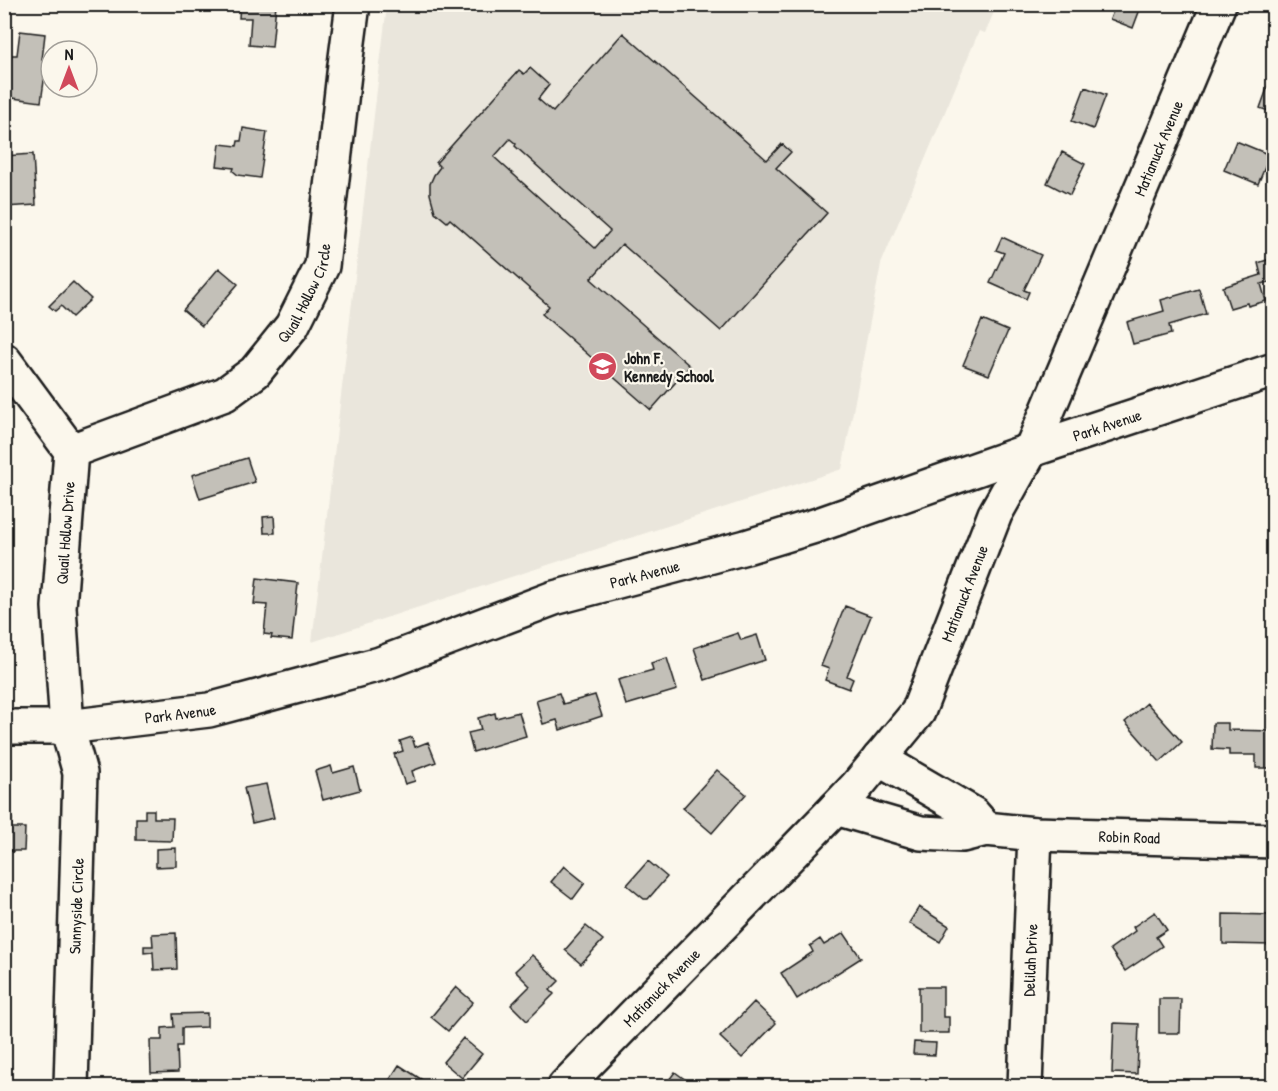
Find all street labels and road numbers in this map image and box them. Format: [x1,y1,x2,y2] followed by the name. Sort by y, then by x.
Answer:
[1128,96,1188,199] street label: Matianuck Avenue
[272,242,336,347] street label: Quail Hollow Circle
[1070,403,1145,447] street label: Park Avenue
[50,480,80,585] street label: Quail Hollow Drive
[935,541,993,645] street label: Matianuck Avenue
[607,554,682,594] street label: Park Avenue
[144,698,219,729] street label: Park Avenue
[1098,825,1160,849] street label: Robin Road
[63,857,89,955] street label: Sunnyside Circle
[1018,923,1042,997] street label: Delilah Drive
[618,943,705,1031] street label: Matianuck Avenue

